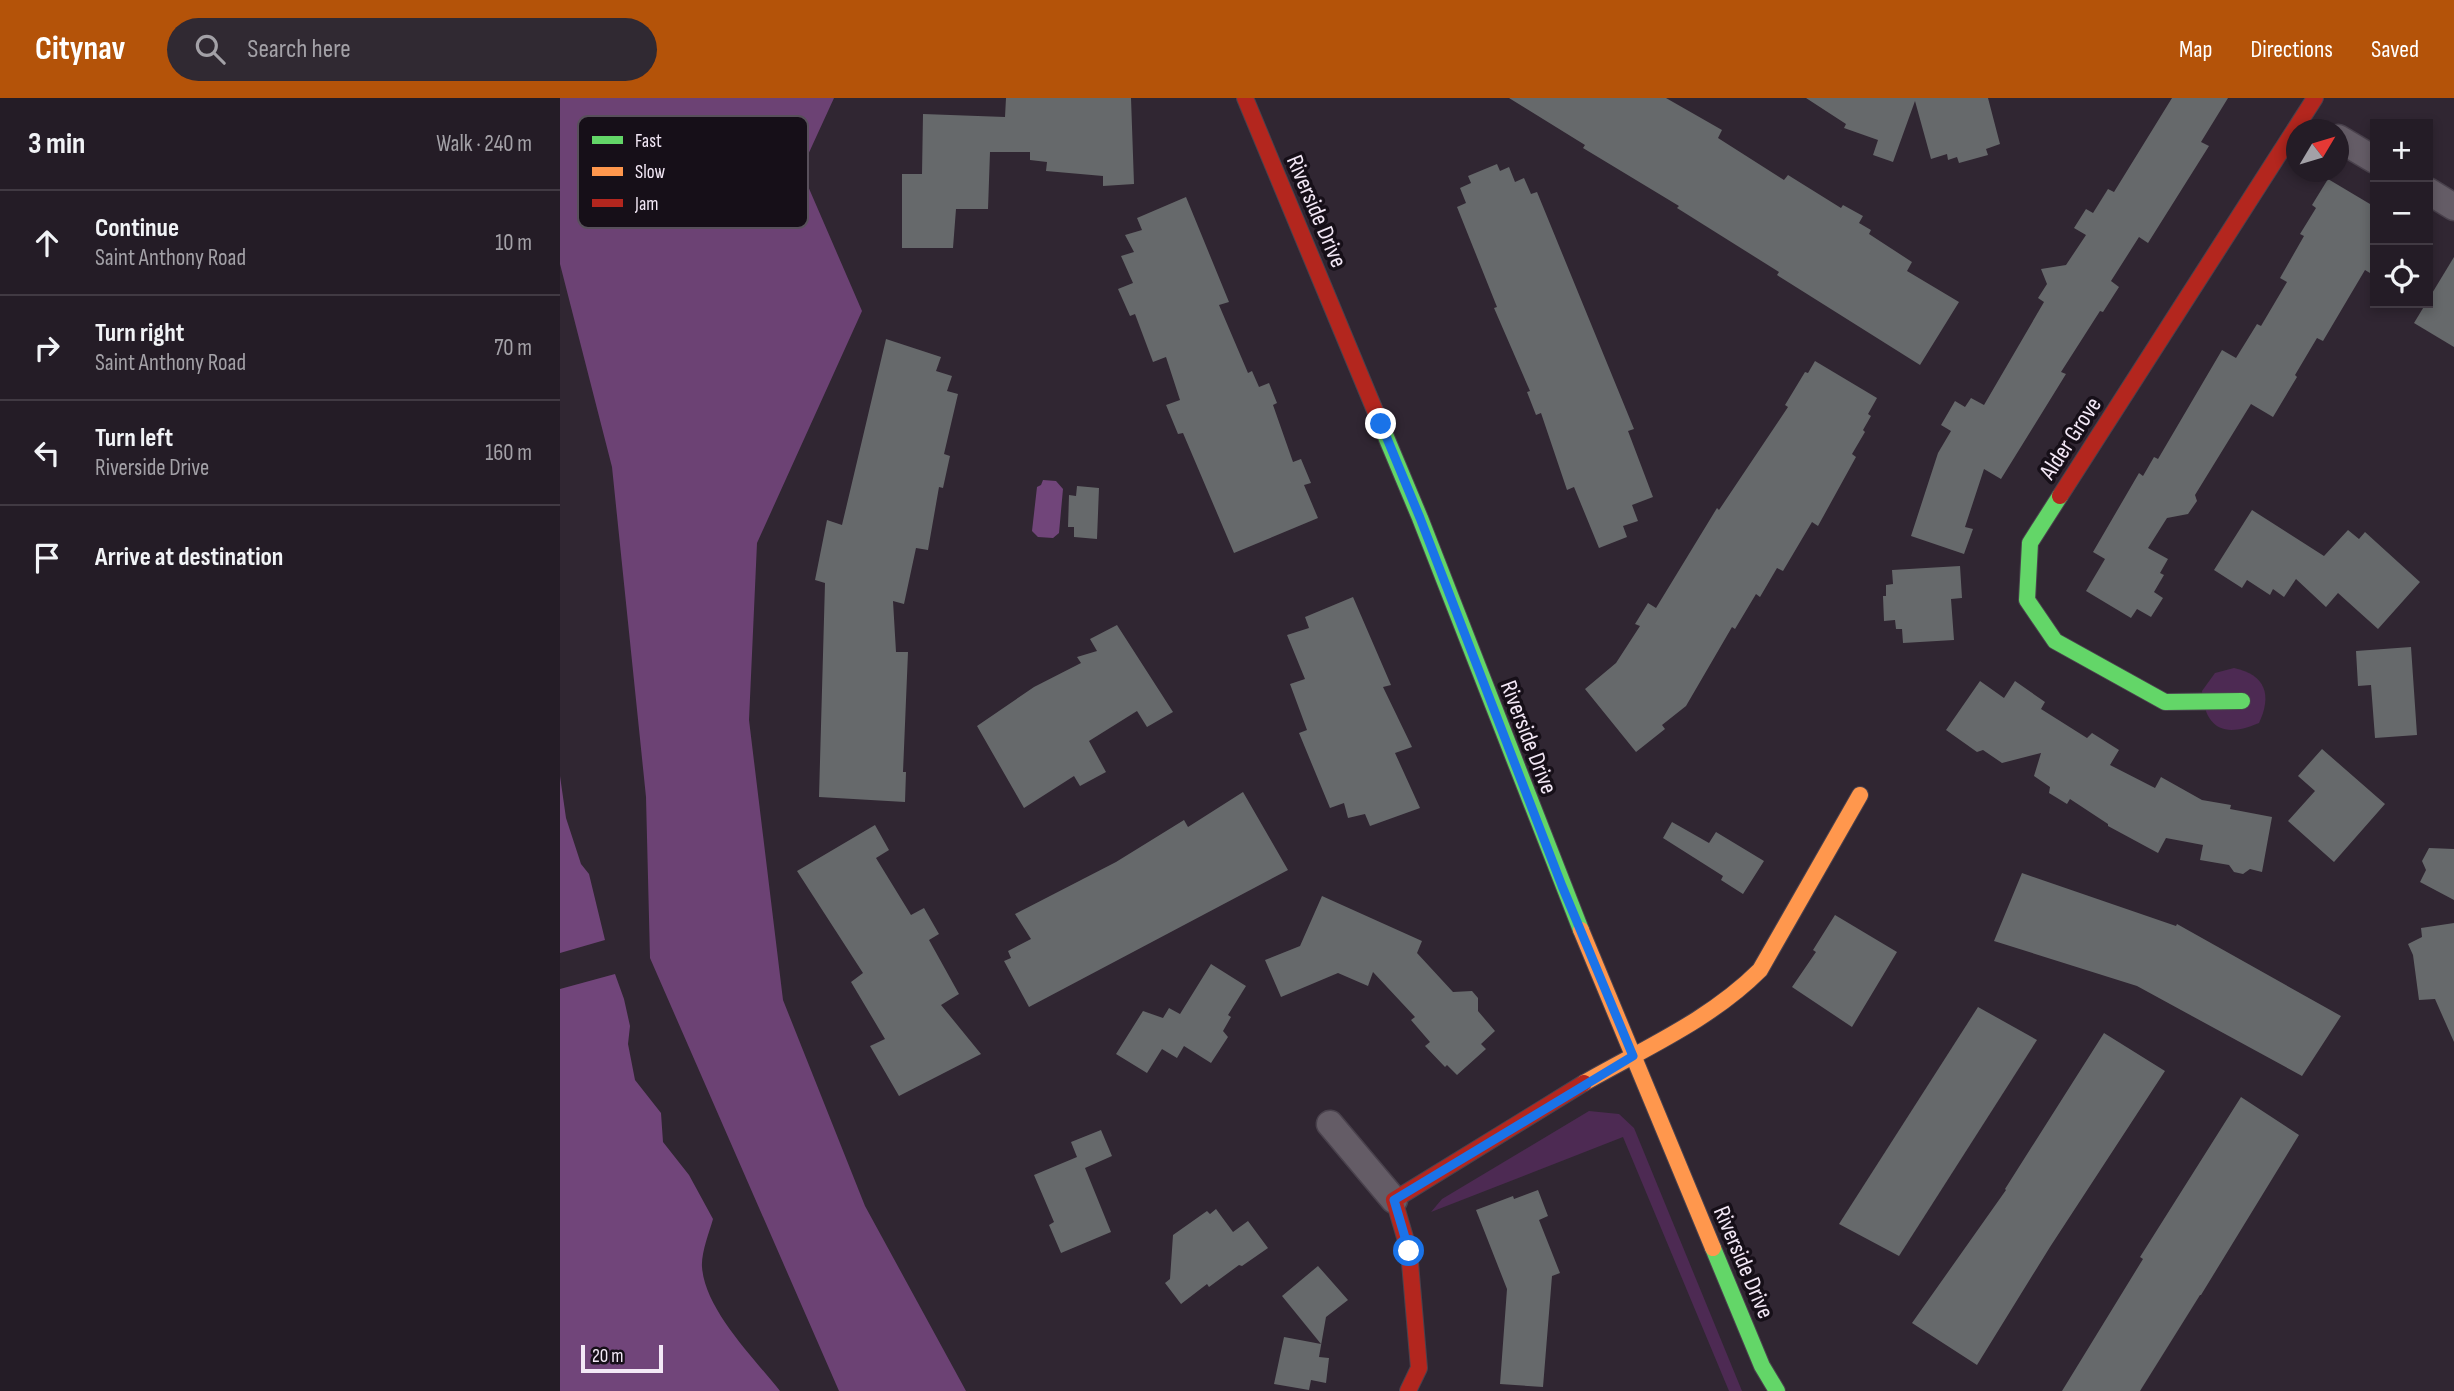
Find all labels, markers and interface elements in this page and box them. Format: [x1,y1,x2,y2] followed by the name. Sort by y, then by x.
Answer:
[167,18,657,81] search box
[35,29,125,69] text: Citynav
[191,30,229,68] icon: search
[247,34,351,65] text: Search here
[2179,35,2212,64] text: Map
[2250,35,2333,64] text: Directions
[2371,35,2419,64] text: Saved
[578,116,808,228] legend
[2286,119,2349,182] north arrow
[2370,119,2433,308] map controls
[2370,119,2433,182] button: +
[28,126,85,162] text: 3 min
[436,130,532,158] text: Walk · 240 m
[635,130,662,153] text: Fast
[1280,151,1353,272] street label: Riverside Drive
[635,161,665,184] text: Slow
[2370,182,2433,245] button: −
[634,193,658,216] text: Jam
[95,213,179,244] text: Continue
[28,224,66,262] icon: ahead
[495,229,532,257] text: 10 m
[95,244,246,272] text: Saint Anthony Road
[2370,245,2433,308] button: locate
[95,318,184,349] text: Turn right
[28,329,66,367] icon: right
[494,334,532,362] text: 70 m
[95,349,246,377] text: Saint Anthony Road
[2033,392,2108,486] street label: Alder Grove
[1365,408,1396,439] route end
[95,423,173,454] text: Turn left
[28,434,66,472] icon: left
[485,439,532,467] text: 160 m
[95,454,209,482] text: Riverside Drive
[28,539,66,577] icon: arrive
[95,542,283,573] text: Arrive at destination
[1494,676,1563,798] street label: Riverside Drive
[1707,1202,1780,1323] street label: Riverside Drive
[1393,1235,1424,1266] route start
[581,1342,663,1374] scale bar
[592,1345,624,1368] text: 20 m

